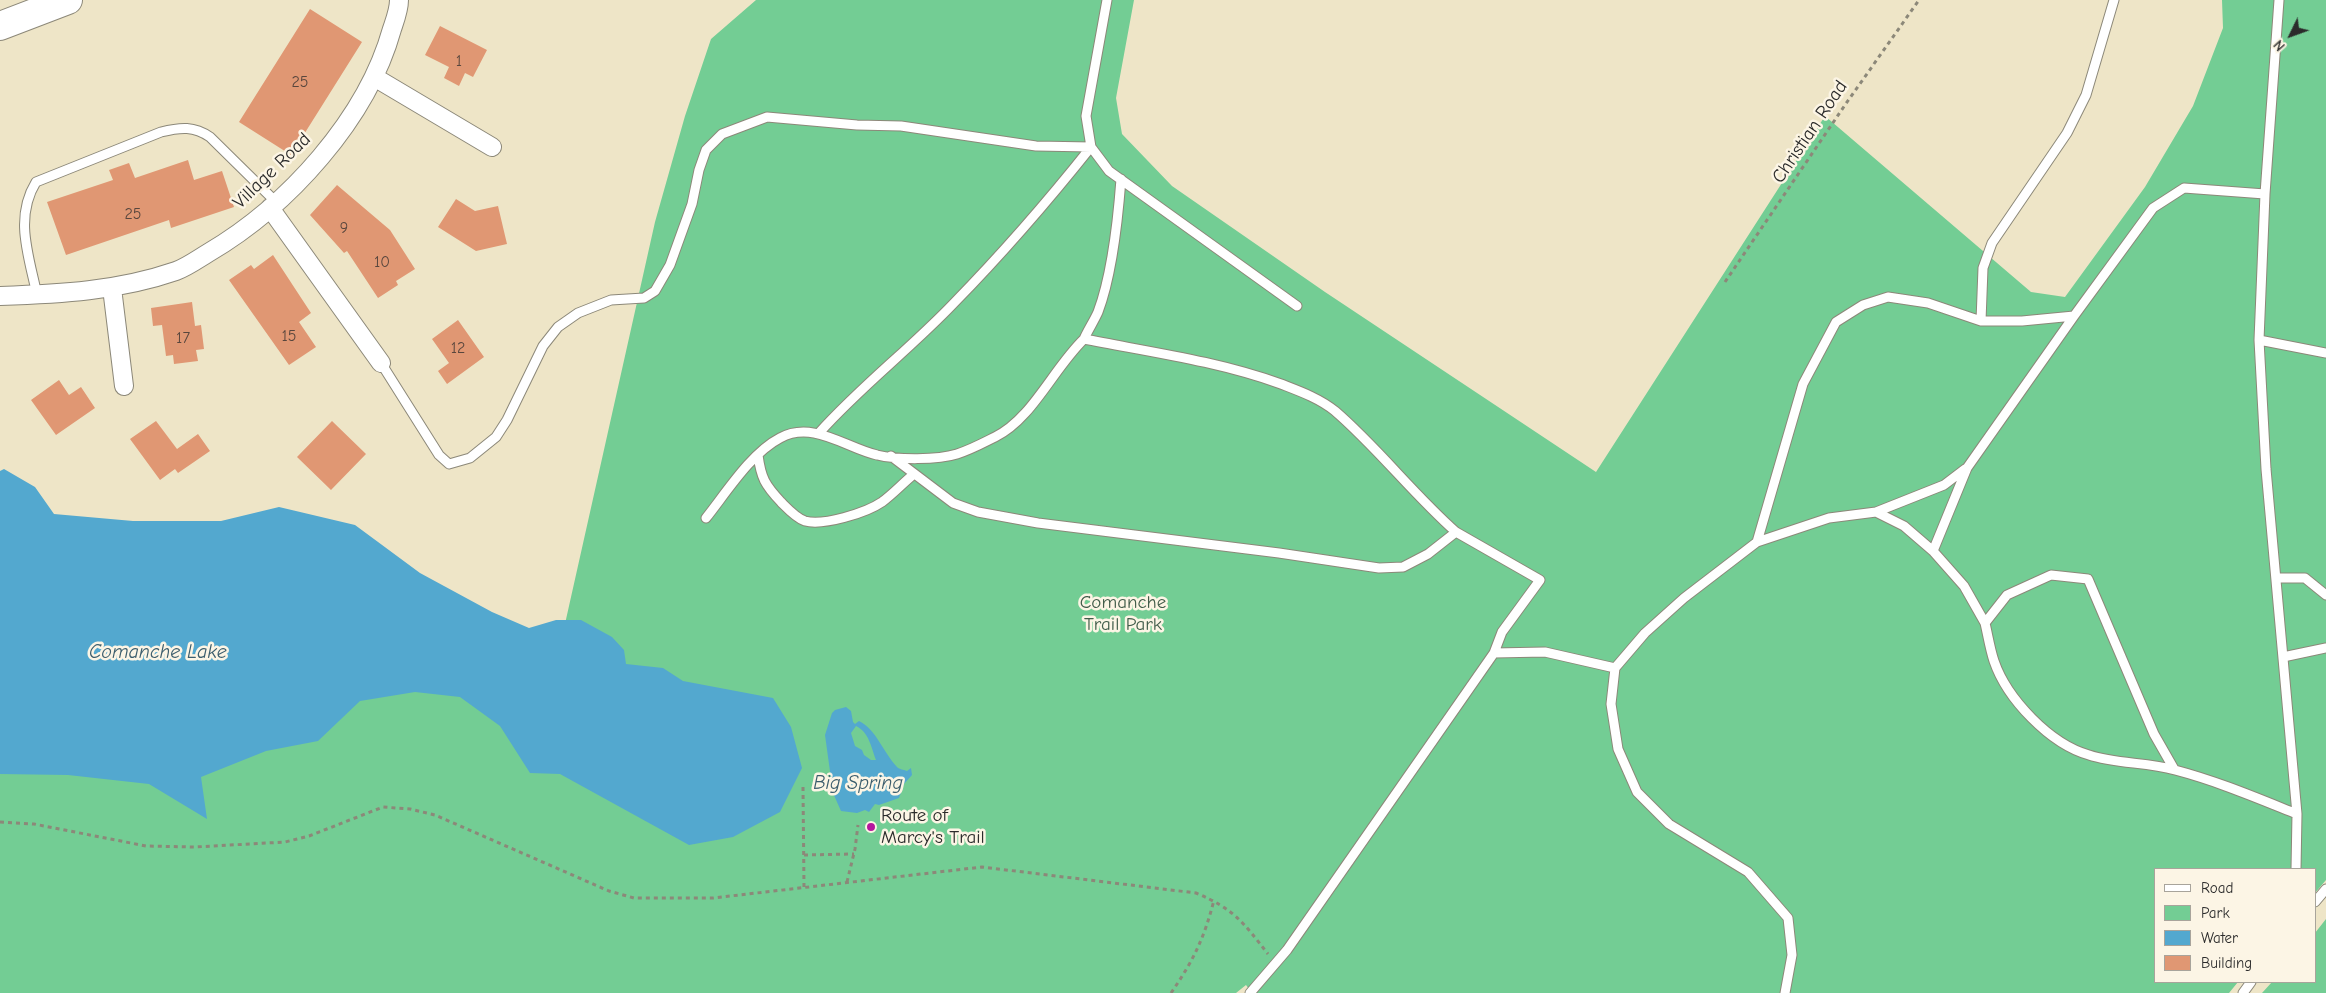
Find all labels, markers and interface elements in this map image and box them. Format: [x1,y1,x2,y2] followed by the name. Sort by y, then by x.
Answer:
[2266,10,2316,60] north arrow
[2270,36,2289,54] text: N
[456,51,462,71] house number: 1
[291,72,309,92] house number: 25
[1767,76,1853,188] street label: Christian Road
[228,128,316,214] street label: Village Road
[124,204,142,224] house number: 25
[340,218,348,238] house number: 9
[374,252,390,272] house number: 10
[281,326,297,346] house number: 15
[176,328,190,348] house number: 17
[451,338,465,358] house number: 12
[1080,592,1166,636] park label: Comanche Trail Park
[89,640,227,664] water label: Comanche Lake
[813,771,903,795] water label: Big Spring
[881,805,985,849] place label: Route of Marcy's Trail
[865,821,877,833] marker: Route of Marcy's Trail
[2154,868,2316,983] legend
[2201,879,2233,897] text: Road
[2201,904,2230,922] text: Park
[2201,929,2238,947] text: Water
[2201,954,2252,972] text: Building

